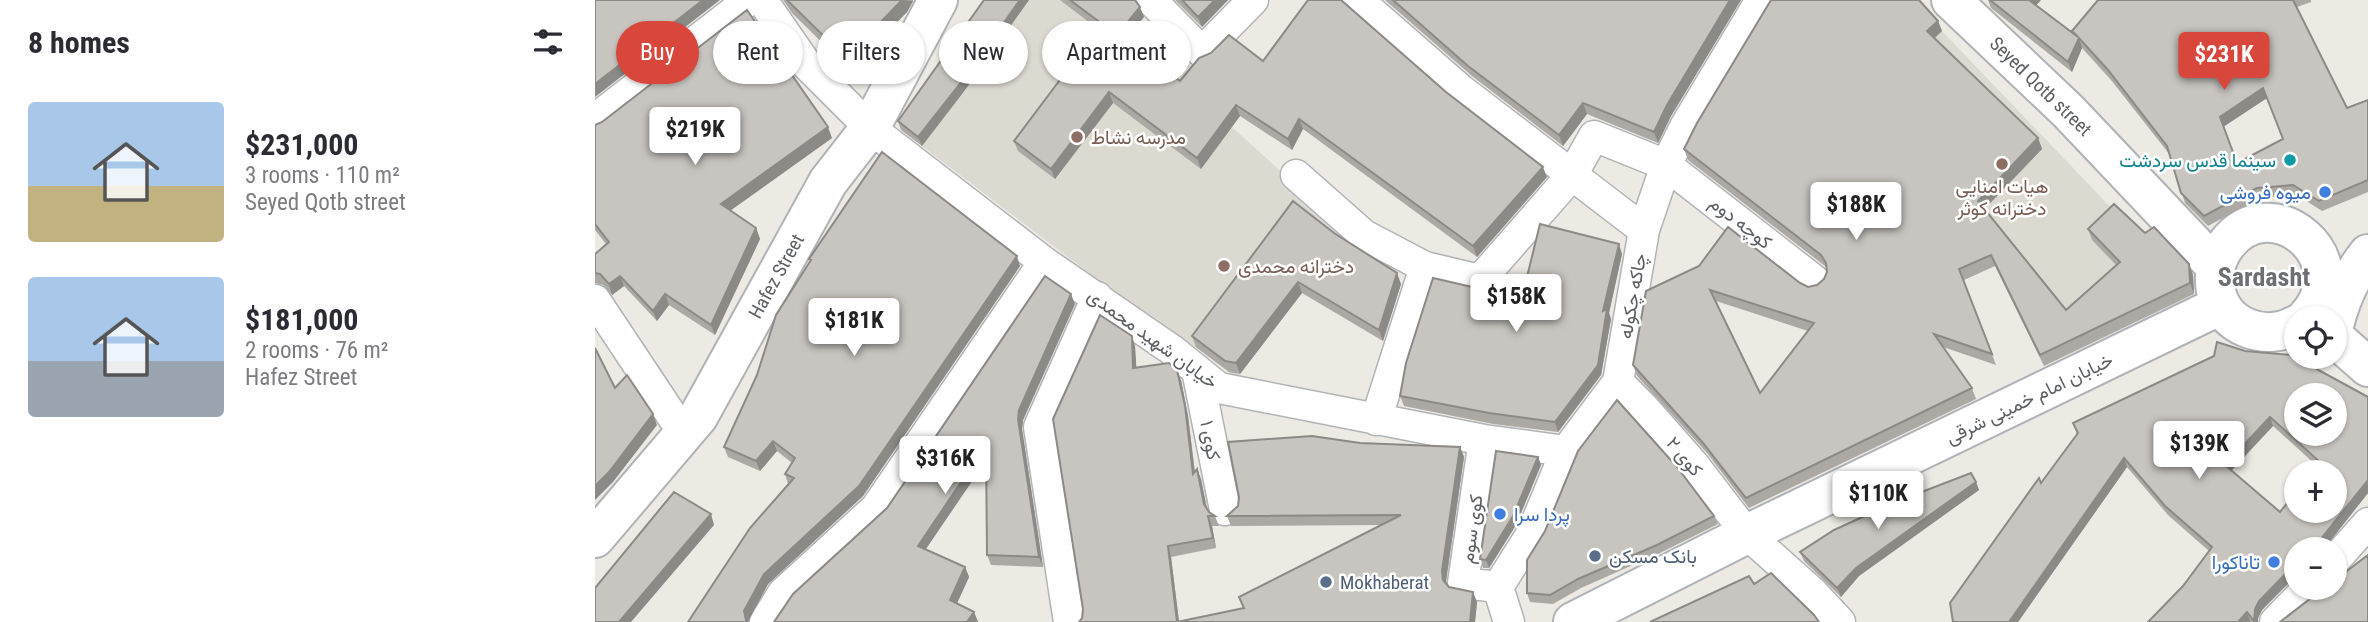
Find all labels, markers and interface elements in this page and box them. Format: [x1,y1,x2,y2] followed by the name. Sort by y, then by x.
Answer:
[616,21,699,84] chip: Buy
[713,21,803,84] chip: Rent
[817,21,925,84] chip: Filters
[939,21,1028,84] chip: New
[1042,21,1191,84] chip: Apartment
[529,23,567,61] icon: filters
[28,25,130,60] text: 8 homes
[1985,32,2096,141] street label: Seyed Qotb street
[2175,32,2273,92] pin: $231K
[2194,41,2254,68] text: $231K
[646,108,744,167] pin: $219K
[665,116,725,143] text: $219K
[1091,126,1186,149] place label: مدرسه نشاط
[245,127,358,162] text: $231,000
[1069,129,1085,145] marker: مدرسه نشاط
[84,130,168,214] icon: home
[2119,149,2276,172] place label: سینما قدس سردشت
[2282,152,2298,168] marker: سینما قدس سردشت
[1994,156,2010,172] marker: هیات امنایی دخترانه کوثر
[245,162,400,189] text: 3 rooms · 110 m²
[1956,175,2048,220] place label: هیات امنایی دخترانه کوثر
[2220,181,2311,204] place label: میوه فروشی
[1807,182,1905,242] pin: $188K
[2317,184,2333,200] marker: میوه فروشی
[245,189,406,216] text: Seyed Qotb street
[1704,191,1776,255] street label: کوچه دوم
[1826,191,1886,218] text: $188K
[744,230,809,322] street label: Hafez Street
[1614,251,1653,341] street label: چاکه چکوله
[1238,255,1354,278] place label: دخترانه محمدی
[1216,258,1232,274] marker: دخترانه محمدی
[2218,262,2310,292] district label: Sardasht
[1467,274,1565,334] pin: $158K
[1083,283,1222,393] street label: خیابان شهید محمدی
[1486,283,1546,310] text: $158K
[805,298,903,358] pin: $181K
[245,302,358,337] text: $181,000
[84,305,168,389] icon: home
[2284,306,2347,600] map controls
[2284,306,2347,369] button: locate
[824,307,884,334] text: $181K
[245,337,388,364] text: 2 rooms · 76 m²
[1942,348,2117,450] street label: خیابان امام خمینی شرقی
[245,364,357,391] text: Hafez Street
[2284,383,2347,446] button: layers
[1195,418,1226,462] street label: کوی ۱
[2150,421,2248,481] pin: $139K
[2169,430,2229,457] text: $139K
[1661,432,1708,481] street label: کوی ۲
[896,436,994,496] pin: $316K
[915,445,975,472] text: $316K
[2284,460,2347,523] button: +
[1829,472,1927,531] pin: $110K
[1848,480,1908,507] text: $110K
[1455,493,1489,565] street label: کوی سوم
[1514,503,1570,528] place label: پردا سرا
[1492,506,1508,522] marker: پردا سرا
[2284,537,2347,600] button: −
[1609,545,1697,568] place label: بانک مسکن
[1587,548,1603,564] marker: بانک مسکن
[2212,551,2260,574] place label: تاناکورا
[2266,554,2282,570] marker: تاناکورا
[1340,571,1429,594] place label: Mokhaberat
[1318,574,1334,590] marker: Mokhaberat

